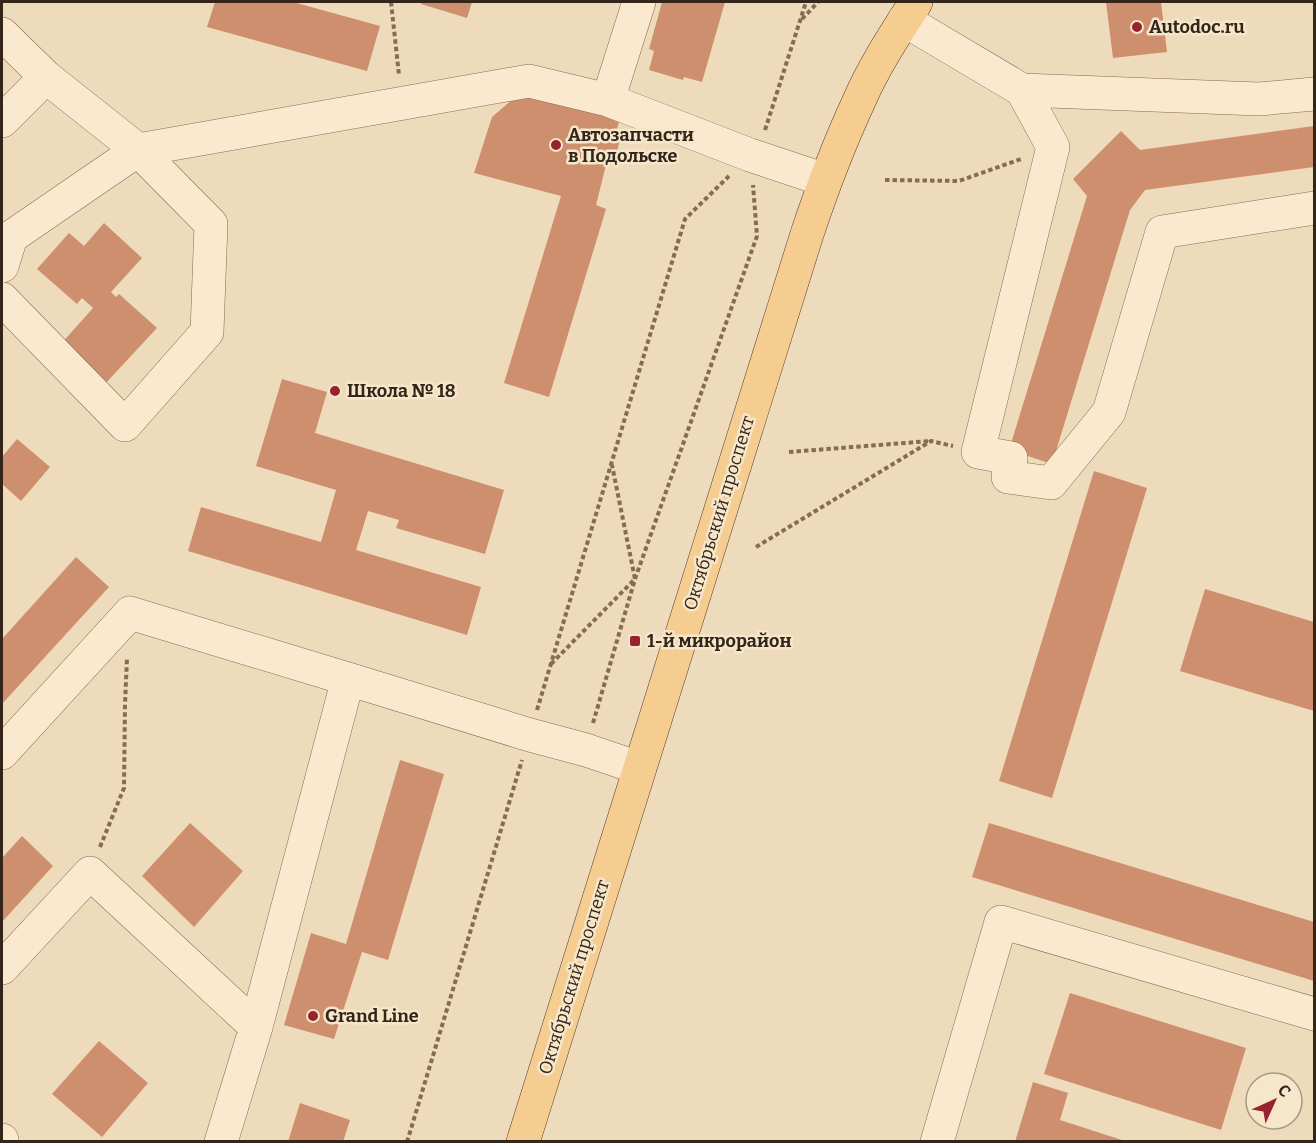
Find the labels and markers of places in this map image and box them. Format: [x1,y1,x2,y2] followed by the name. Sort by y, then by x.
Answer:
[1149,16,1245,38] place label: Autodoc.ru
[1130,20,1144,34] marker: Autodoc.ru
[568,124,694,167] place label: Автозапчасти в Подольске
[549,138,563,152] marker: Автозапчасти в Подольске
[347,380,456,402] place label: Школа № 18
[328,384,342,398] marker: Школа № 18
[647,630,792,652] place label: 1-й микрорайон
[628,634,642,648] marker: 1-й микрорайон
[325,1005,419,1027] place label: Grand Line
[306,1009,320,1023] marker: Grand Line

